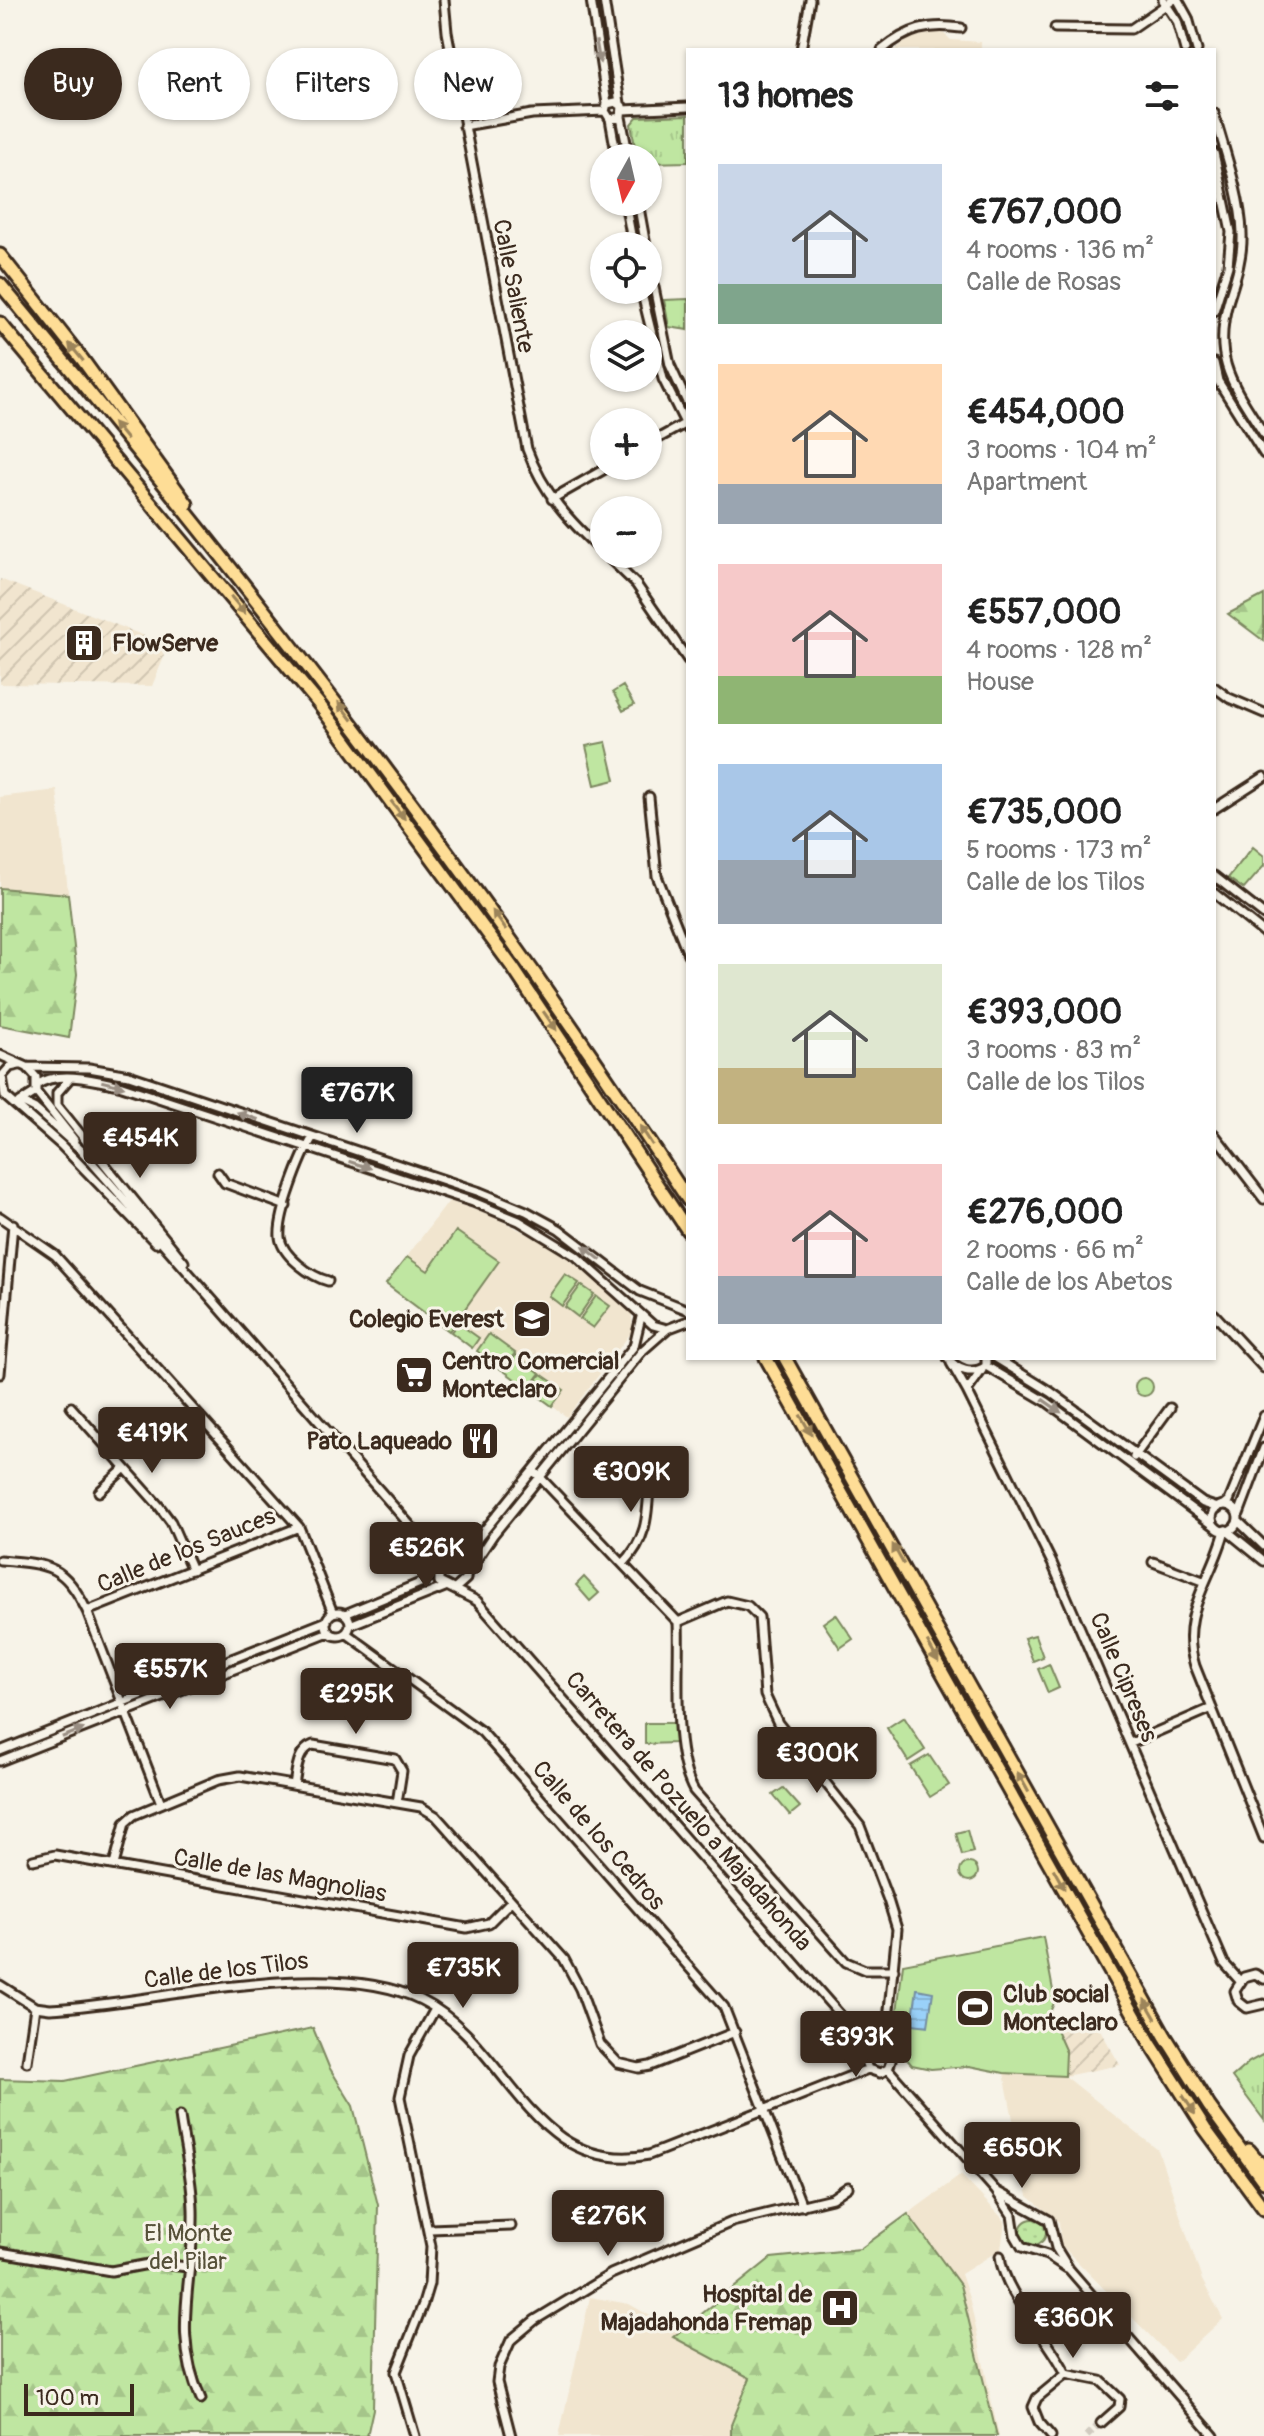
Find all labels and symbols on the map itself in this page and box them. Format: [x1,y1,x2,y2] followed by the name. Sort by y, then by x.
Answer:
[592,40,604,65] one-way arrow
[590,144,662,216] north arrow
[486,217,541,356] street label: Calle Saliente
[68,342,85,362] one-way arrow
[112,421,129,441] one-way arrow
[229,594,246,614] one-way arrow
[63,622,105,664] building icon: FlowServe
[112,629,219,658] place label: FlowServe
[337,700,353,721] one-way arrow
[390,799,406,820] one-way arrow
[492,909,507,930] one-way arrow
[542,1010,557,1031] one-way arrow
[301,1067,413,1135] pin: €767K
[101,1078,126,1091] one-way arrow
[236,1109,260,1121] one-way arrow
[84,1112,196,1180] pin: €454K
[638,1124,653,1145] one-way arrow
[348,1159,372,1172] one-way arrow
[582,1246,602,1262] one-way arrow
[511,1298,553,1340] school or university icon: Colegio Everest
[349,1305,505,1334] place label: Colegio Everest
[442,1347,619,1404] place label: Centro Comercial Monteclaro
[393,1354,435,1396] supermarket icon: Centro Comercial Monteclaro
[1042,1398,1063,1413] one-way arrow
[96,1407,208,1475] pin: €419K
[799,1414,813,1436] one-way arrow
[459,1420,501,1462] restaurant icon: Pato Laqueado
[306,1427,452,1456] place label: Pato Laqueado
[575,1446,687,1514] pin: €309K
[93,1501,280,1599] street label: Calle de los Sauces
[370,1522,482,1590] pin: €526K
[891,1543,905,1565] one-way arrow
[1083,1608,1164,1747] street label: Calle Cipreses
[926,1641,940,1663] one-way arrow
[114,1643,226,1711] pin: €557K
[559,1666,818,1957] street label: Carretera de Pozuelo a Majadahonda
[300,1668,412,1736] pin: €295K
[61,1726,85,1739] one-way arrow
[761,1727,873,1795] pin: €300K
[526,1755,671,1916] street label: Calle de los Cedros
[1017,1770,1030,1793] one-way arrow
[171,1842,389,1909] street label: Calle de las Magnolias
[1052,1868,1066,1891] one-way arrow
[407,1942,519,2010] pin: €735K
[142,1946,310,1995] street label: Calle de los Tilos
[1003,1980,1118,2037] place label: Club social Monteclaro
[954,1987,996,2029] sports icon: Club social Monteclaro
[1143,1998,1157,2020] one-way arrow
[800,2011,912,2079] pin: €393K
[1181,2094,1196,2115] one-way arrow
[966,2122,1078,2190] pin: €650K
[552,2190,664,2258] pin: €276K
[144,2219,232,2276] park label: El Monte del Pilar
[600,2280,813,2337] place label: Hospital de Majadahonda Fremap
[819,2287,861,2329] hospital icon: Hospital de Majadahonda Fremap
[1017,2292,1129,2360] pin: €360K
[24,2380,134,2416] scale bar

